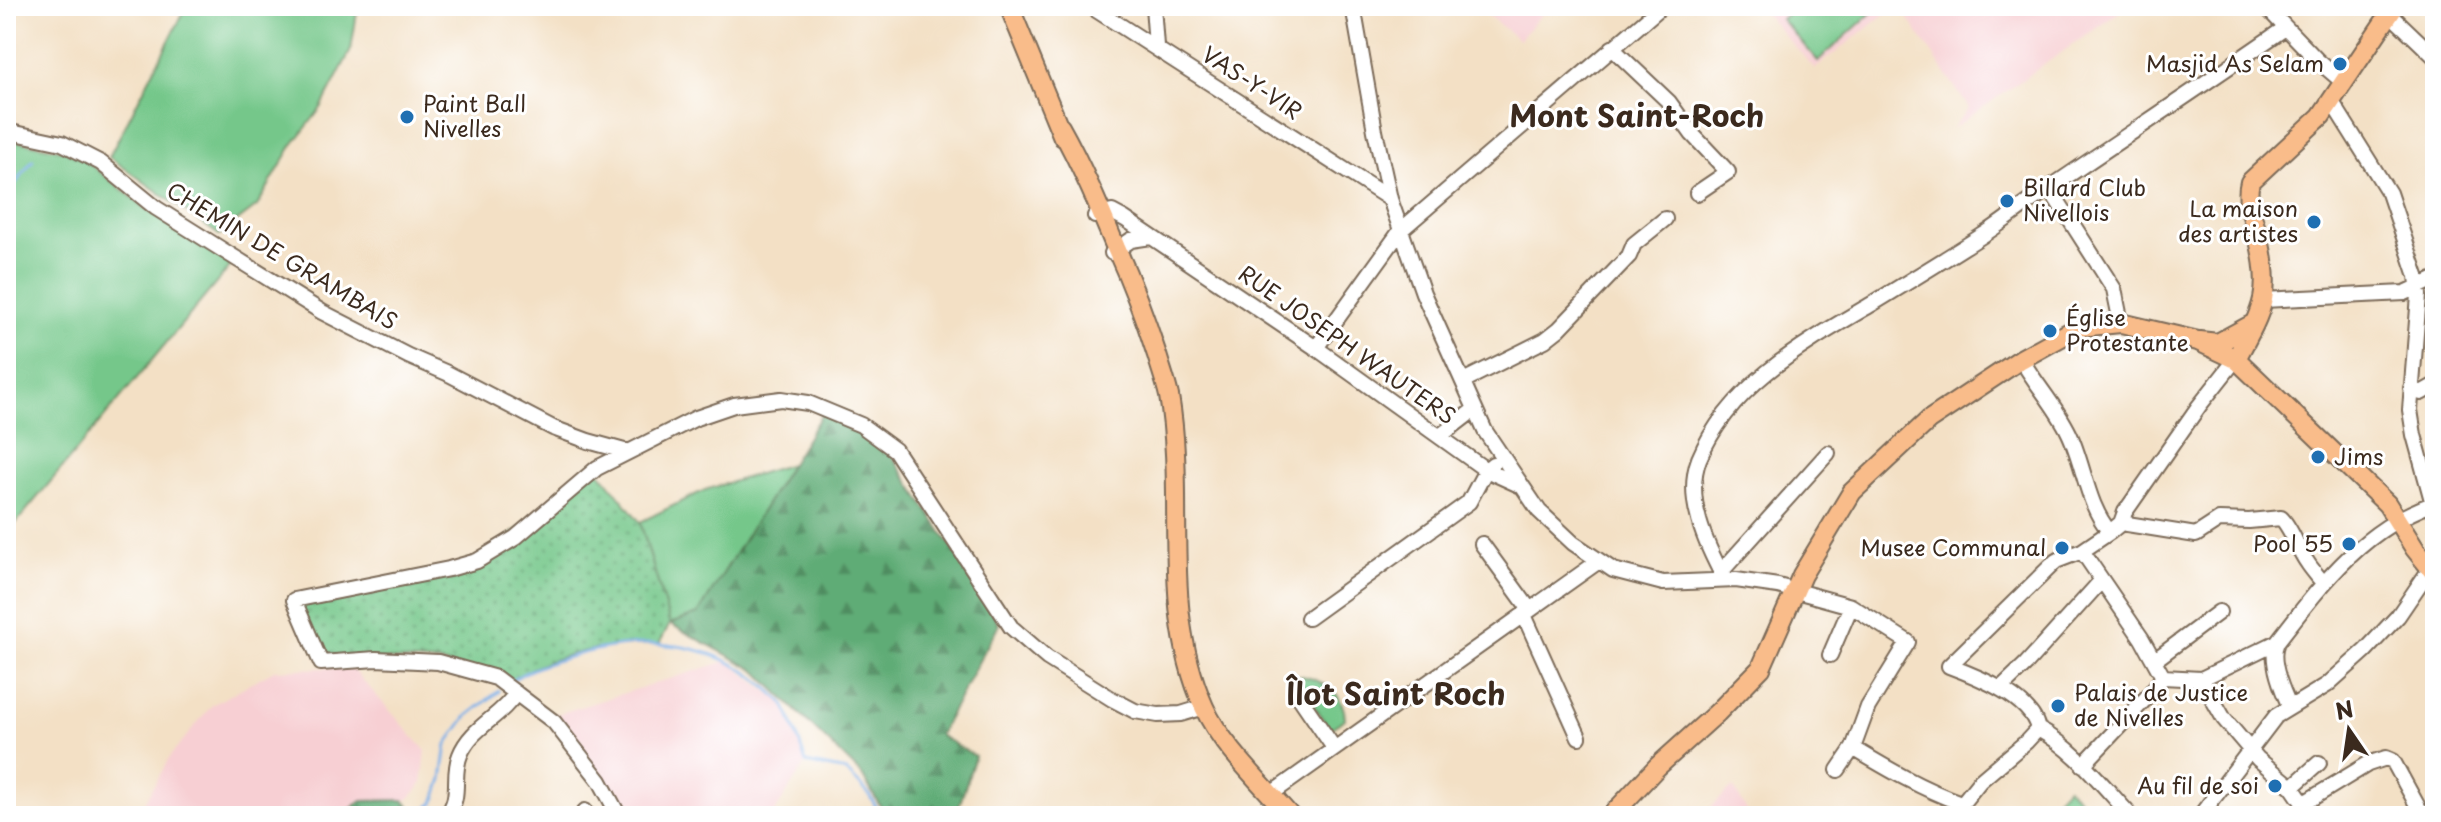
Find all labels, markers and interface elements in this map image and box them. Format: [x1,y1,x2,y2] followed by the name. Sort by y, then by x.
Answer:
[1196,37,1309,126] street label: VAS-Y-VIR
[2146,46,2324,79] place label: Masjid As Selam
[2331,55,2349,73] marker: Masjid As Selam
[423,86,526,144] place label: Paint Ball Nivelles
[1510,92,1764,137] district label: Mont Saint-Roch
[398,108,416,126] marker: Paint Ball Nivelles
[2023,170,2146,228] place label: Billard Club Nivellois
[161,173,404,337] street label: CHEMIN DE GRAMBAIS
[2178,191,2298,249] place label: La maison des artistes
[1998,192,2016,210] marker: Billard Club Nivellois
[2305,213,2323,231] marker: La maison des artistes
[1233,256,1463,431] street label: RUE JOSEPH WAUTERS
[2066,300,2189,358] place label: Église Protestante
[2041,322,2059,340] marker: Église Protestante
[2334,439,2383,472] place label: Jims
[2309,448,2327,466] marker: Jims
[2253,526,2333,559] place label: Pool 55
[1860,530,2046,563] place label: Musee Communal
[2340,535,2358,553] marker: Pool 55
[2053,539,2071,557] marker: Musee Communal
[1285,670,1506,715] district label: Îlot Saint Roch
[2074,675,2248,733] place label: Palais de Justice de Nivelles
[2309,690,2389,770] north arrow
[2332,691,2356,727] text: N
[2049,697,2067,715] marker: Palais de Justice de Nivelles
[2137,768,2259,801] place label: Au fil de soi
[2266,777,2284,795] marker: Au fil de soi

